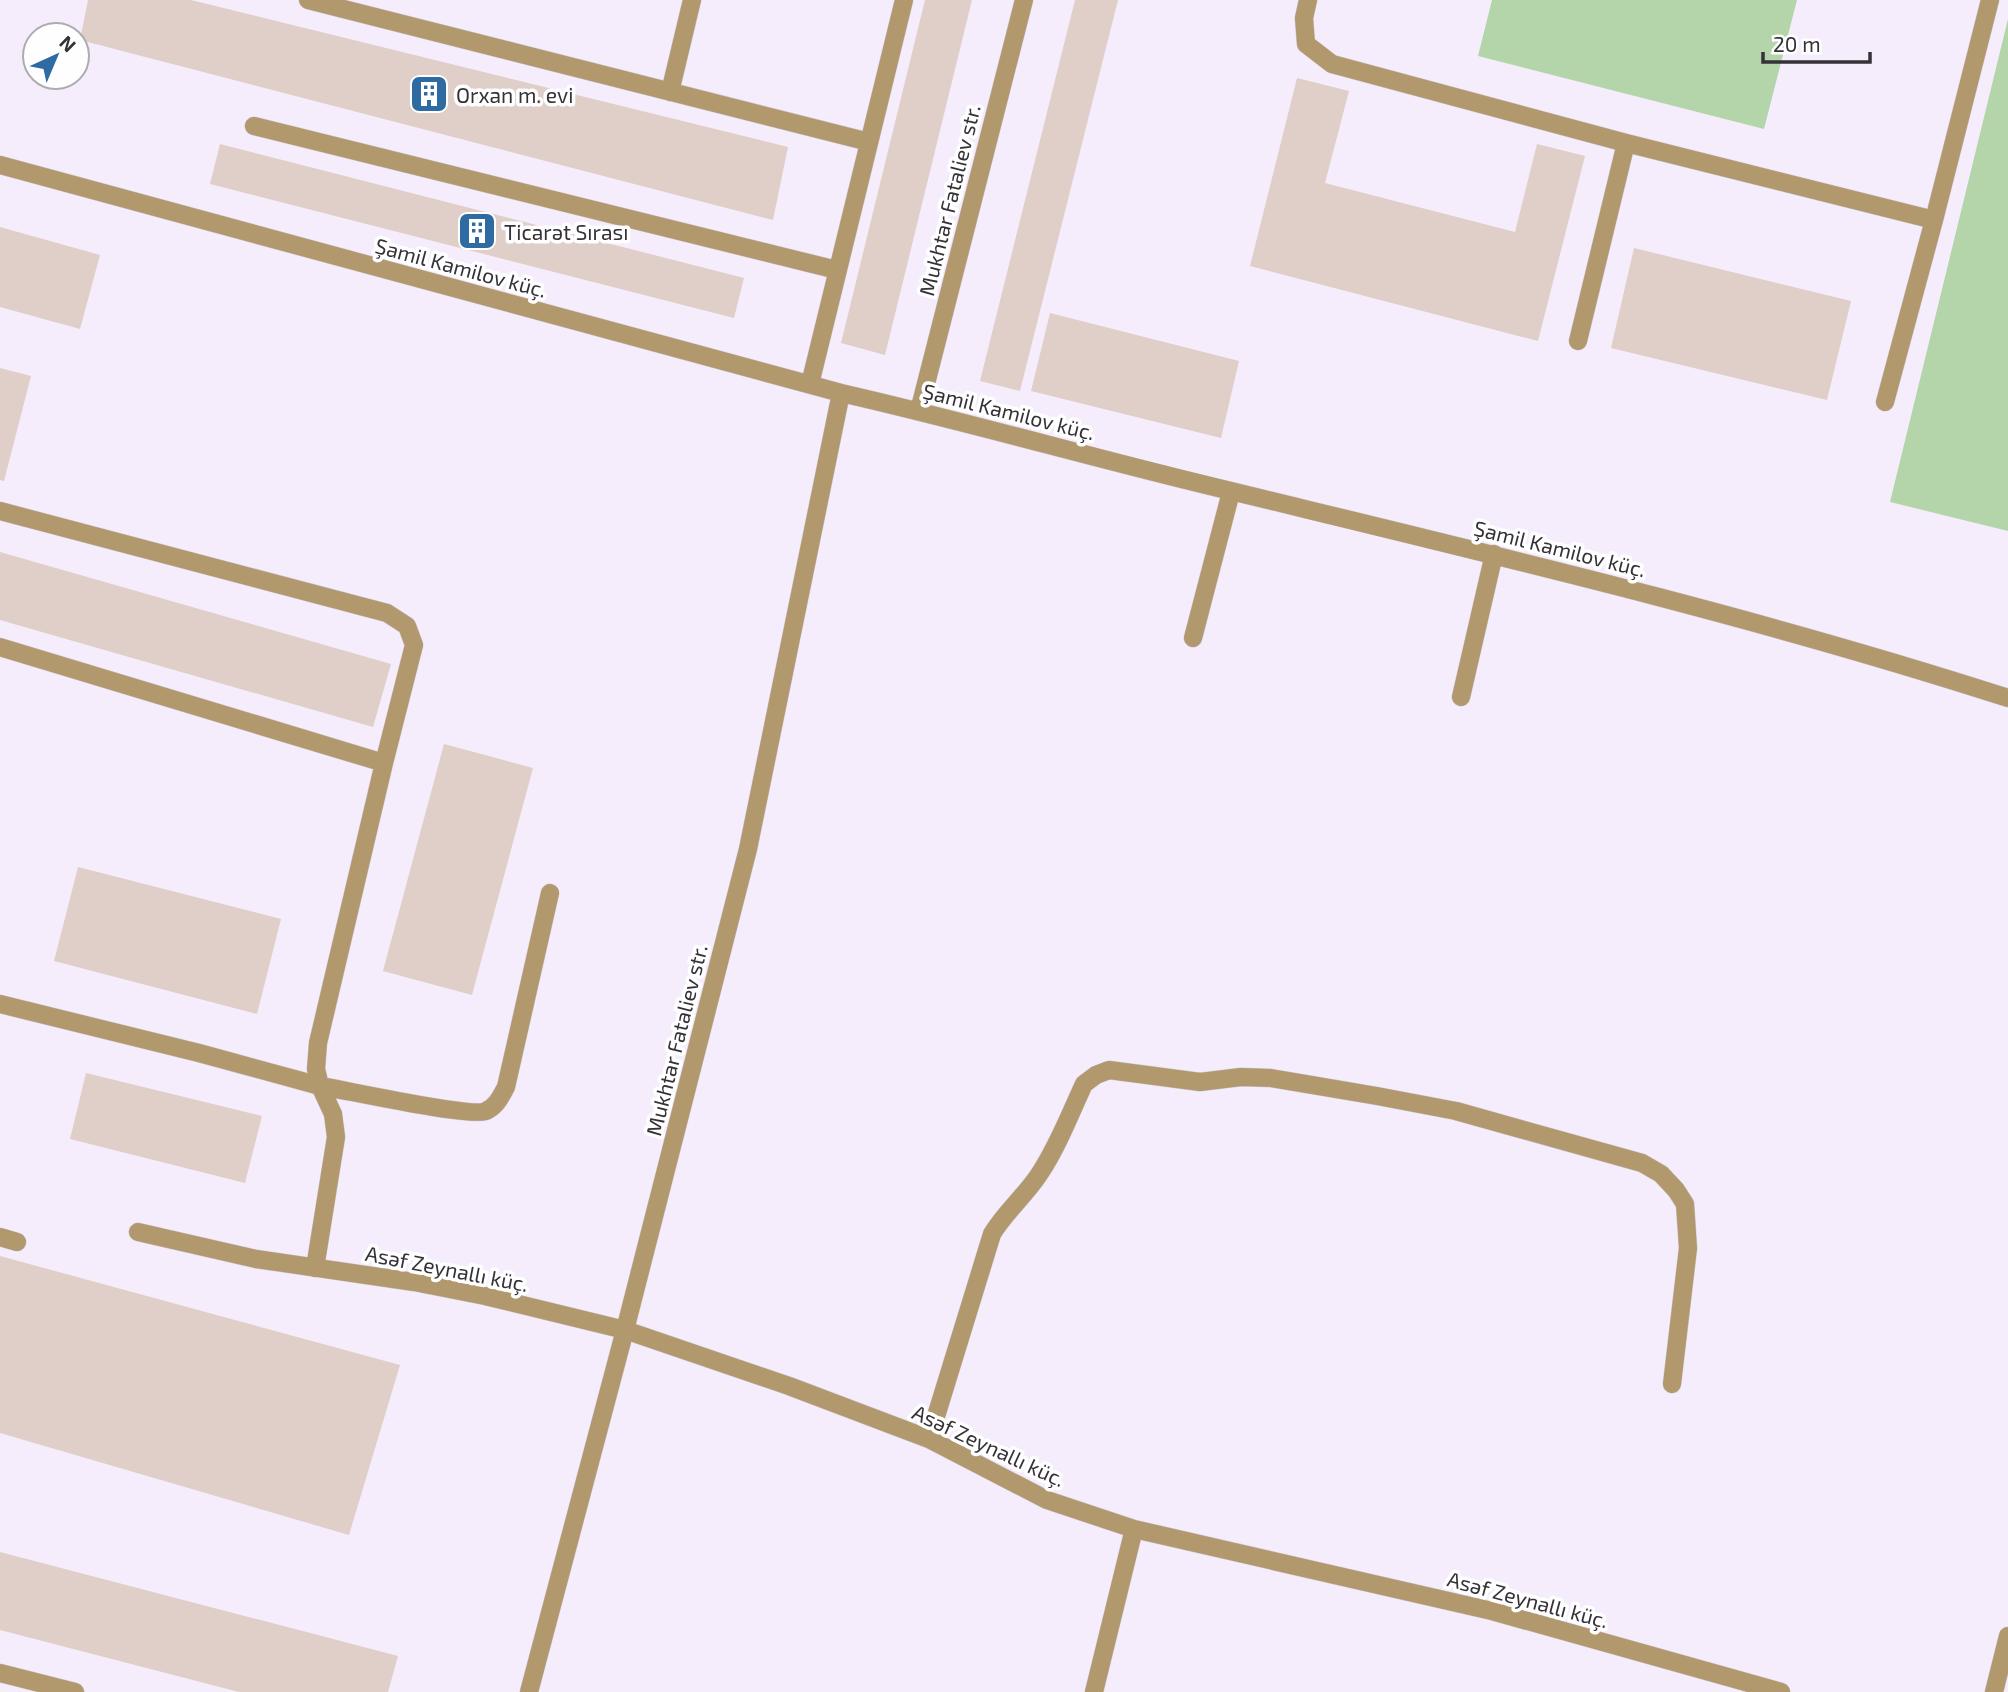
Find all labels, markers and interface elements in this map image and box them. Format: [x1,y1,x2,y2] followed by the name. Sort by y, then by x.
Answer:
[21,21,91,91] north arrow
[1763,21,1870,65] scale bar
[55,30,81,56] text: N
[1773,31,1821,56] text: 20 m
[408,73,450,115] building icon: Orxan m. evi
[456,82,573,107] place label: Orxan m. evi
[913,102,985,298] street label: Mukhtar Fataliev str.
[456,210,498,252] building icon: Ticarət Sırası
[504,219,628,244] place label: Ticarət Sırası
[372,232,549,304] street label: Şamil Kamilov küç.
[920,378,1097,446] street label: Şamil Kamilov küç.
[1471,515,1648,583] street label: Şamil Kamilov küç.
[640,942,712,1138] street label: Mukhtar Fataliev str.
[363,1240,531,1298] street label: Asəf Zeynallı küç.
[908,1399,1069,1493] street label: Asəf Zeynallı küç.
[1444,1566,1611,1634] street label: Asəf Zeynallı küç.

